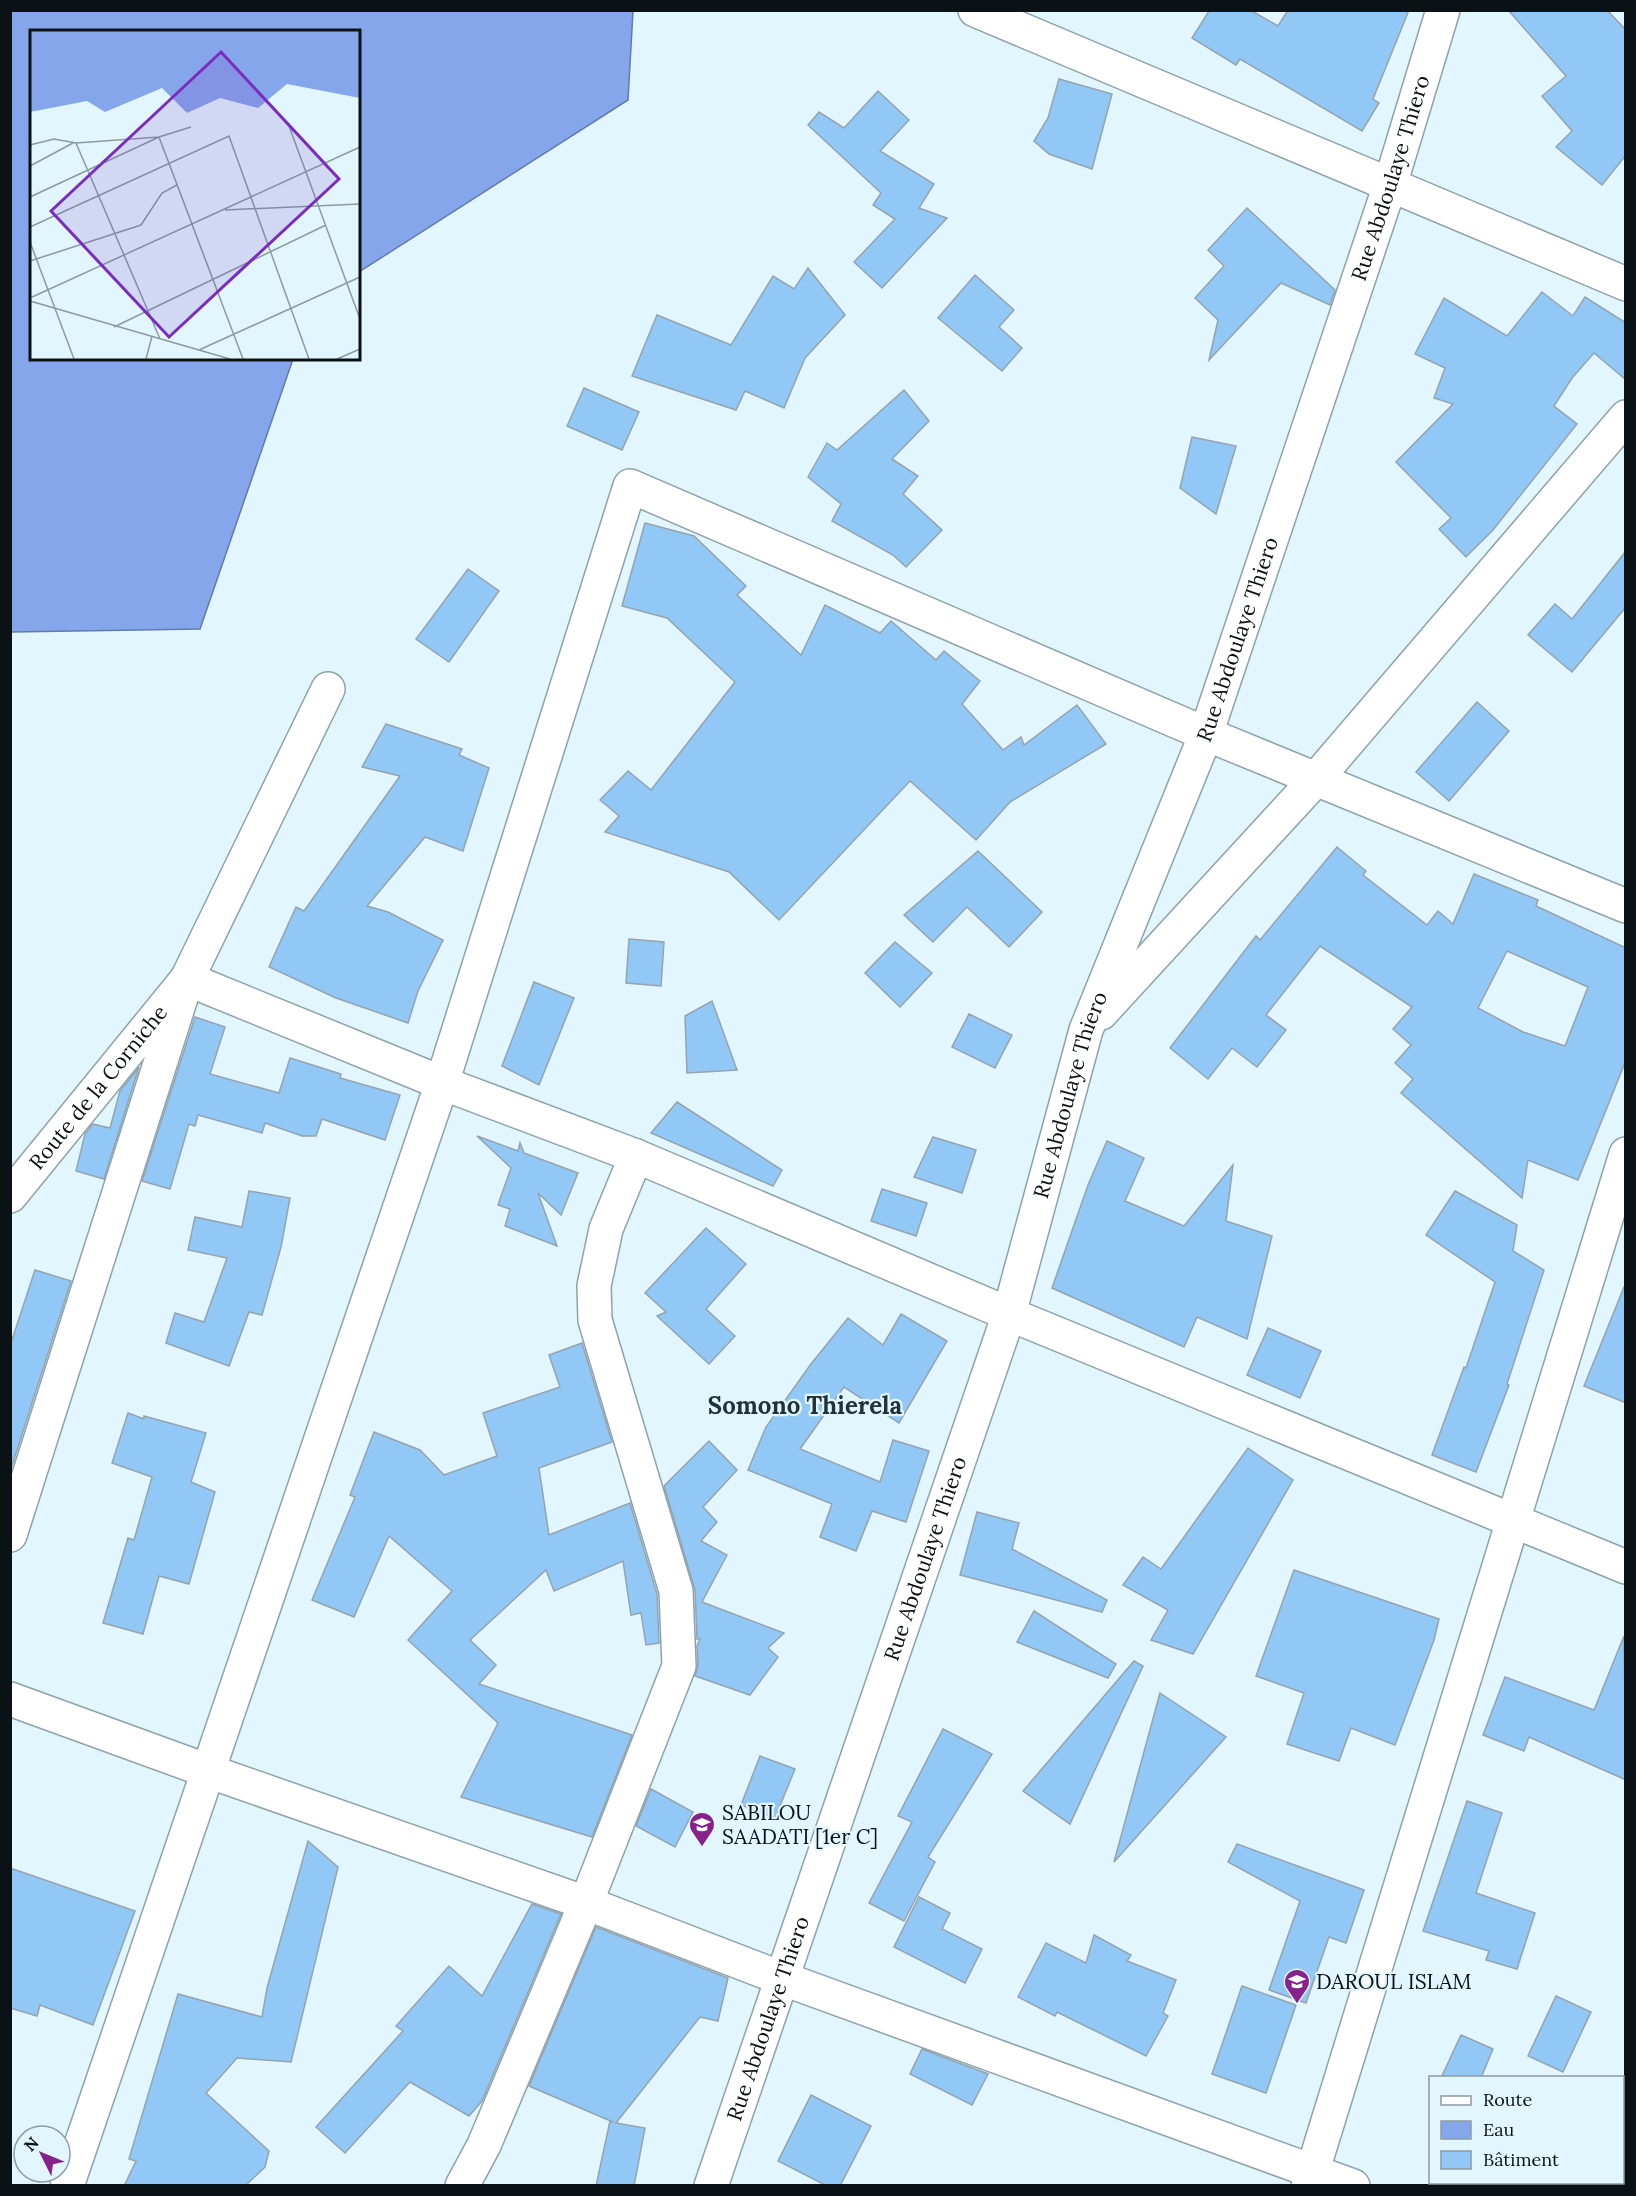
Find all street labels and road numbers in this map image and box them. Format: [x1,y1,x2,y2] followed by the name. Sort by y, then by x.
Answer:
[1345,72,1435,284] street label: Rue Abdoulaye Thiero
[1190,533,1284,746] street label: Rue Abdoulaye Thiero
[1027,987,1113,1201] street label: Rue Abdoulaye Thiero
[23,999,173,1175] street label: Route de la Corniche
[878,1453,972,1664] street label: Rue Abdoulaye Thiero
[720,1913,815,2124] street label: Rue Abdoulaye Thiero

